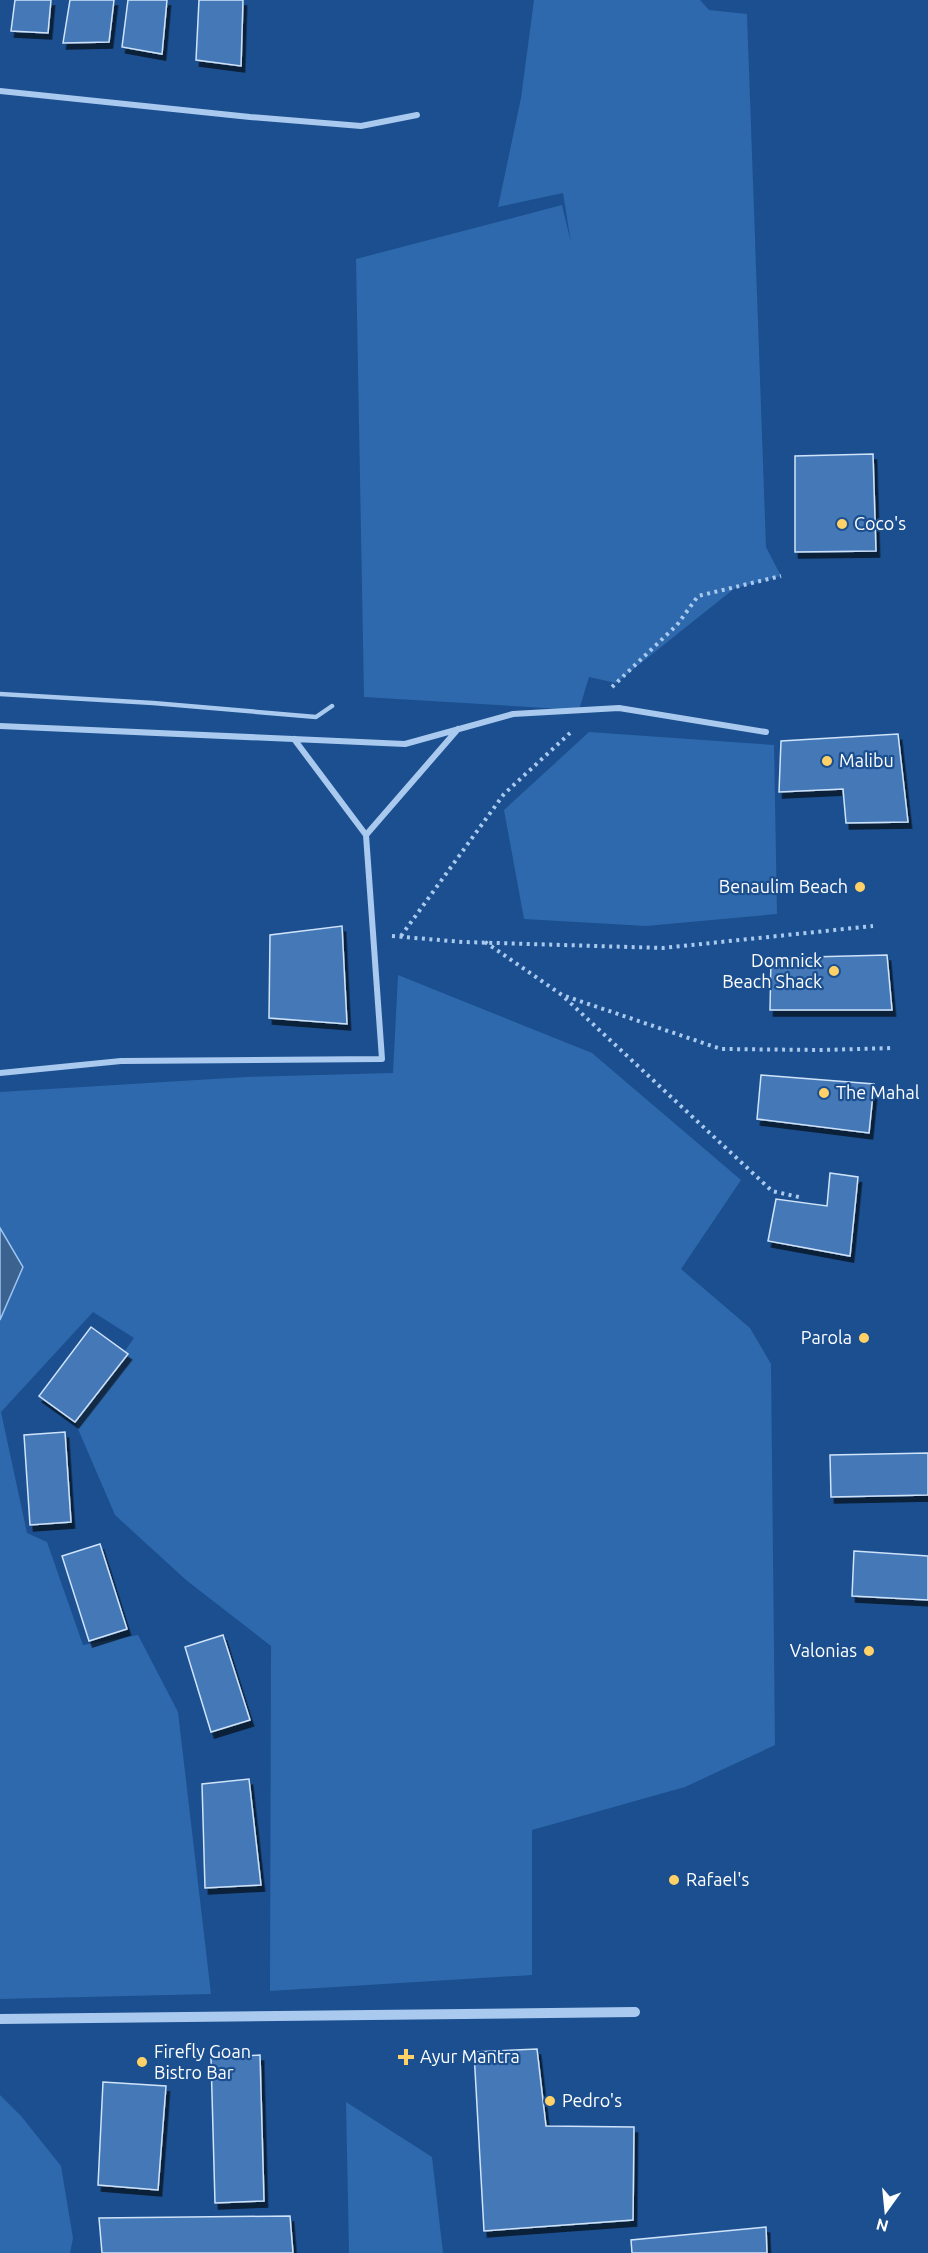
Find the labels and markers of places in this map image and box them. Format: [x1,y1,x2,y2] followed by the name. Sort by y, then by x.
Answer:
[854,513,906,533] place label: Coco's
[835,517,849,531] marker: Coco's
[839,750,894,770] place label: Malibu
[820,754,834,768] marker: Malibu
[719,876,848,896] place label: Benaulim Beach
[853,880,867,894] marker: Benaulim Beach
[722,950,822,991] place label: Domnick Beach Shack
[827,964,841,978] marker: Domnick Beach Shack
[836,1082,920,1102] place label: The Mahal
[817,1086,831,1100] marker: The Mahal
[801,1327,852,1347] place label: Parola
[857,1331,871,1345] marker: Parola
[790,1640,857,1660] place label: Valonias
[862,1644,876,1658] marker: Valonias
[686,1869,750,1889] place label: Rafael's
[667,1873,681,1887] marker: Rafael's
[154,2041,251,2082] place label: Firefly Goan Bistro Bar
[420,2046,520,2066] place label: Ayur Mantra
[397,2048,415,2066] marker: Ayur Mantra
[135,2055,149,2069] marker: Firefly Goan Bistro Bar
[562,2090,622,2110] place label: Pedro's
[543,2094,557,2108] marker: Pedro's

